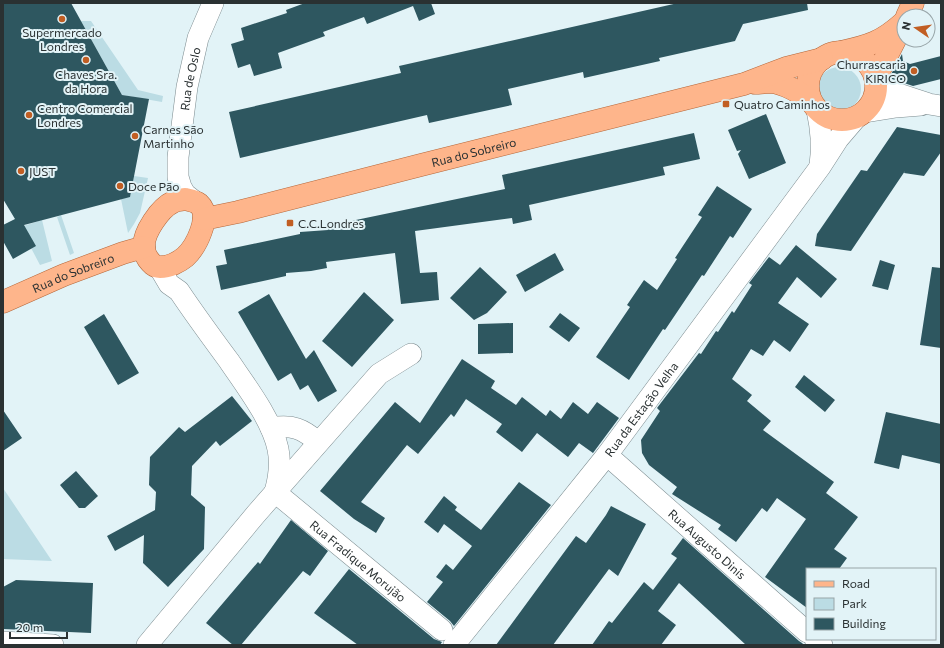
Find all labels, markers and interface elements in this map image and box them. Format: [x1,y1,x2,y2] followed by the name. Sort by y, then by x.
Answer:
[896,8,936,48] north arrow
[57,14,67,24] marker: Supermercado Londres
[899,20,913,31] text: N
[22,25,102,53] place label: Supermercado Londres
[177,46,203,111] street label: Rua de Oslo
[81,55,91,65] marker: Chaves Sra. da Hora
[837,57,906,85] place label: Churrascaria KIRICO
[909,66,919,76] marker: Churrascaria KIRICO
[55,67,117,95] place label: Chaves Sra. da Hora
[734,97,830,111] place label: Quatro Caminhos
[721,99,731,109] marker: Quatro Caminhos
[37,101,133,129] place label: Centro Comercial Londres
[24,110,34,120] marker: Centro Comercial Londres
[143,122,204,150] place label: Carnes São Martinho
[130,131,140,141] marker: Carnes São Martinho
[430,134,518,169] street label: Rua do Sobreiro
[29,164,56,179] place label: JUST
[16,166,26,176] marker: JUST
[128,179,180,193] place label: Doce Pão
[115,181,125,191] marker: Doce Pão
[298,216,364,230] place label: C.C.Londres
[285,218,295,228] marker: C.C.Londres
[30,250,116,295] street label: Rua do Sobreiro
[601,359,681,459] street label: Rua da Estação Velha
[666,506,749,582] street label: Rua Augusto Dinis
[308,517,409,604] street label: Rua Fradique Morujão
[806,568,936,640] legend
[842,576,870,590] text: Road
[842,596,868,610] text: Park
[10,614,67,640] scale bar
[842,616,886,630] text: Building
[16,620,43,634] text: 20 m

